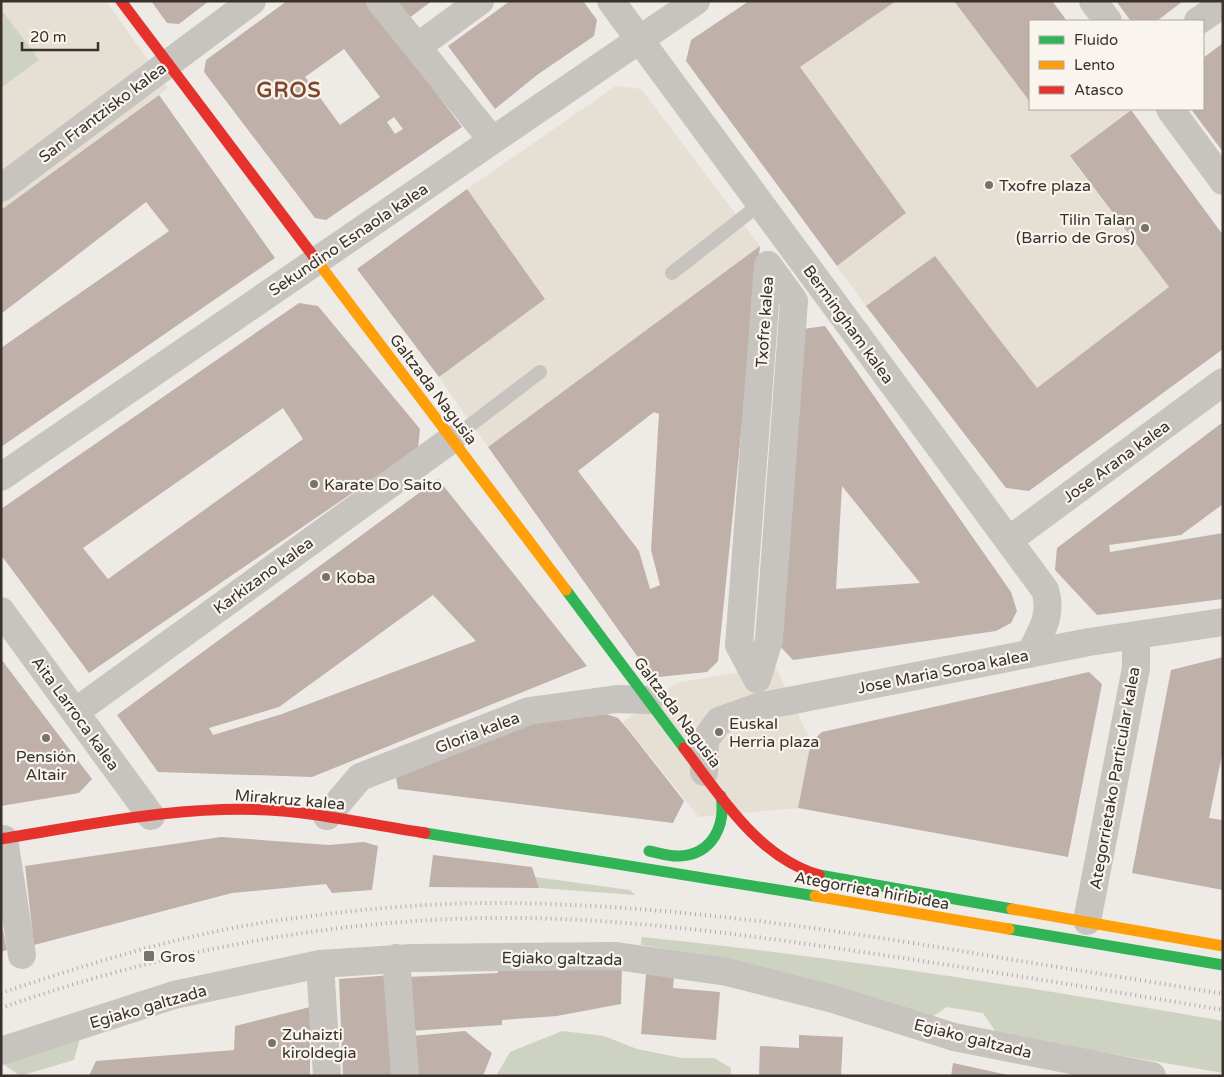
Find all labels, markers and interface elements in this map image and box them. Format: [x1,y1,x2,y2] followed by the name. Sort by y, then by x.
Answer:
[22,20,99,52] scale bar
[1029,20,1204,110] legend
[30,28,67,46] text: 20 m
[1074,31,1118,49] text: Fluido
[1074,56,1115,74] text: Lento
[35,58,170,167] street label: San Frantzisko kalea
[257,78,321,103] district label: GROS
[1074,81,1123,99] text: Atasco
[999,176,1091,196] place label: Txofre plaza
[265,179,432,301] street label: Sekundino Esnaola kalea
[983,179,995,191] marker: Txofre plaza
[1016,210,1135,248] place label: Tilin Talan (Barrio de Gros)
[1139,222,1151,234] marker: Tilin Talan (Barrio de Gros)
[798,261,898,388] street label: Bermingham kalea
[752,276,778,368] street label: Txofre kalea
[385,330,481,449] street label: Galtzada Nagusia
[1059,416,1174,507] street label: Jose Arana kalea
[324,475,442,495] place label: Karate Do Saito
[308,478,320,490] marker: Karate Do Saito
[210,533,317,619] street label: Karkizano kalea
[336,568,376,588] place label: Koba
[320,571,332,583] marker: Koba
[856,646,1030,698] street label: Jose Maria Soroa kalea
[27,653,123,775] street label: Aita Larroca kalea
[629,653,725,772] street label: Galtzada Nagusia
[1086,665,1144,891] street label: Ategorrietako Particular kalea
[432,708,522,758] street label: Gloria kalea
[729,714,819,752] place label: Euskal Herria plaza
[713,726,725,738] marker: Euskal Herria plaza
[40,732,52,744] marker: Pensión Altair
[16,747,76,785] place label: Pensión Altair
[234,785,346,815] street label: Mirakruz kalea
[793,867,951,914] street label: Ategorrieta hiribidea
[160,947,195,967] place label: Gros
[501,948,623,970] street label: Egiako galtzada
[142,949,156,963] marker: Gros
[87,981,209,1033] street label: Egiako galtzada
[912,1015,1034,1063] street label: Egiako galtzada
[282,1025,357,1063] place label: Zuhaizti kiroldegia
[266,1037,278,1049] marker: Zuhaizti kiroldegia

